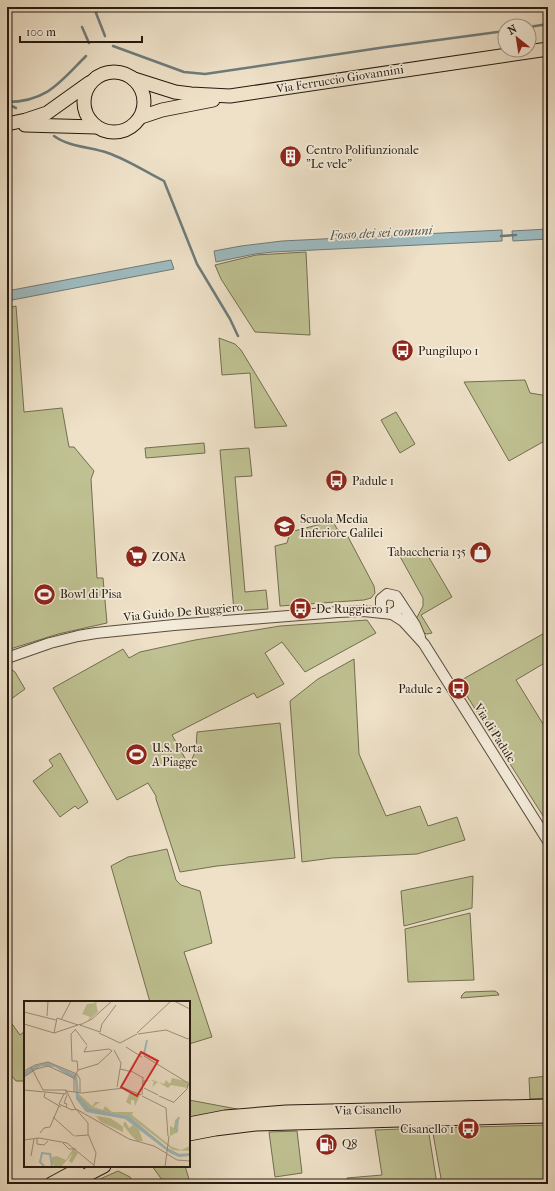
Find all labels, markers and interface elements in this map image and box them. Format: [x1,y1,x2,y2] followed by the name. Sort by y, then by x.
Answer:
[20,18,142,44] scale bar
[497,18,537,58] north arrow
[505,22,520,37] text: N
[26,25,56,39] text: 100 m
[274,62,405,96] street label: Via Ferruccio Giovannini
[306,143,419,171] place label: Centro Polifunzionale "Le vele"
[277,144,303,170] building icon: Centro Polifunzionale "Le vele"
[328,222,434,243] water label: Fosso dei sei comuni
[390,338,416,364] bus stop icon: Pungilupo 1
[418,344,479,358] place label: Pungilupo 1
[323,468,349,494] bus stop icon: Padule 1
[352,474,394,488] place label: Padule 1
[300,512,384,540] place label: Scuola Media Inferiore Galilei
[272,513,298,539] school or university icon: Scuola Media Inferiore Galilei
[468,539,494,565] shop icon: Tabaccheria 135
[124,544,150,570] supermarket icon: ZONA
[387,545,466,559] place label: Tabaccheria 135
[152,550,186,564] place label: ZONA
[32,581,58,607] sports icon: Bowl di Pisa
[60,587,122,601] place label: Bowl di Pisa
[287,596,313,622] bus stop icon: De Ruggiero 1
[122,600,243,624] street label: Via Guido De Ruggiero
[316,602,389,616] place label: De Ruggiero 1
[445,676,471,702] bus stop icon: Padule 2
[398,682,442,696] place label: Padule 2
[471,700,519,765] street label: Via di Padule
[151,741,203,769] place label: U.S. Porta A Piagge
[124,742,150,768] sports icon: U.S. Porta A Piagge
[24,1001,190,1167] inset map
[334,1102,401,1118] street label: Via Cisanello
[456,1116,482,1142] bus stop icon: Cisanello 1
[400,1122,454,1136] place label: Cisanello 1
[314,1131,340,1157] fuel station icon: Q8
[342,1137,357,1151] place label: Q8

